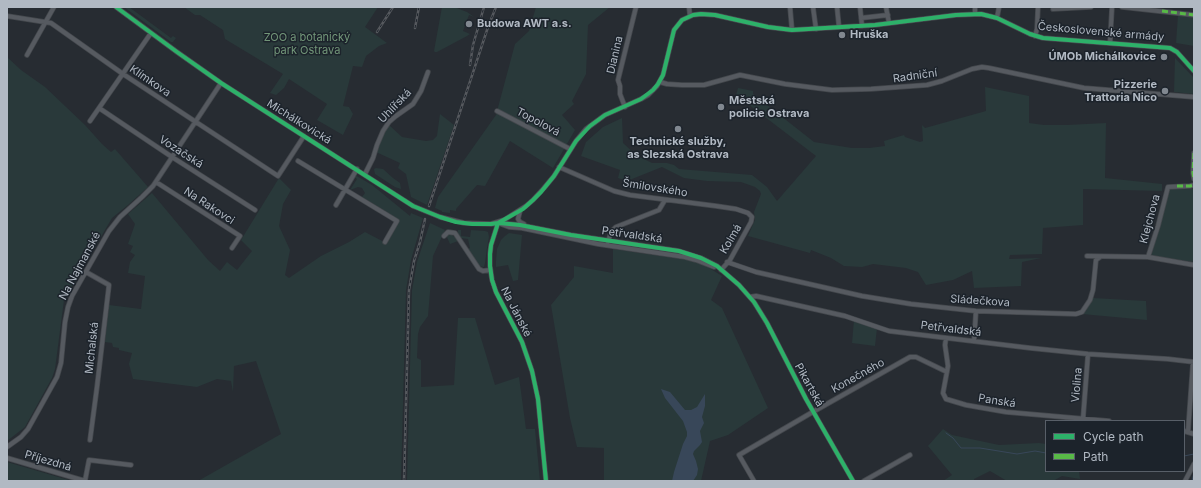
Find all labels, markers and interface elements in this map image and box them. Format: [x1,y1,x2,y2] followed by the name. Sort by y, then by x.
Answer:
[477,17,572,31] place label: Budowa AWT a.s.
[464,19,474,29] marker: Budowa AWT a.s.
[1037,20,1165,44] street label: Československé armády
[850,28,888,42] place label: Hruška
[837,30,847,40] marker: Hruška
[264,31,350,57] park label: ZOO a botanický park Ostrava
[604,35,626,75] street label: Dianina
[1048,50,1156,64] place label: ÚMOb Michálkovice
[1159,52,1169,62] marker: ÚMOb Michálkovice
[127,62,173,100] street label: Klímkova
[892,66,938,86] street label: Radniční
[1084,78,1157,104] place label: Pizzerie Trattoria Nico
[376,86,414,126] street label: Uhlířská
[1160,86,1170,96] marker: Pizzerie Trattoria Nico
[729,94,809,120] place label: Městská policie Ostrava
[264,97,334,147] street label: Michálkovická
[716,102,726,112] marker: Městská policie Ostrava
[514,105,562,139] street label: Topolová
[673,124,683,134] marker: Technické služby, as Slezská Ostrava
[156,133,206,171] street label: Vozačská
[627,135,729,161] place label: Technické služby, as Slezská Ostrava
[622,176,688,200] street label: Šmilovského
[181,185,237,227] street label: Na Rakovci
[1137,193,1163,245] street label: Klejchova
[717,222,745,256] street label: Kolmá
[601,224,663,246] street label: Petřvaldská
[57,230,103,302] street label: Na Najmanské
[498,285,534,339] street label: Na Jánské
[950,292,1010,310] street label: Sládečkova
[920,319,982,339] street label: Petřvaldská
[83,321,101,375] street label: Michalská
[829,356,887,396] street label: Konečného
[792,361,826,409] street label: Pikartská
[1069,367,1085,403] street label: Violina
[977,392,1017,410] street label: Panská
[1045,420,1185,472] legend
[1083,429,1144,444] text: Cycle path
[23,448,73,474] street label: Příjezdná
[1083,449,1108,464] text: Path

